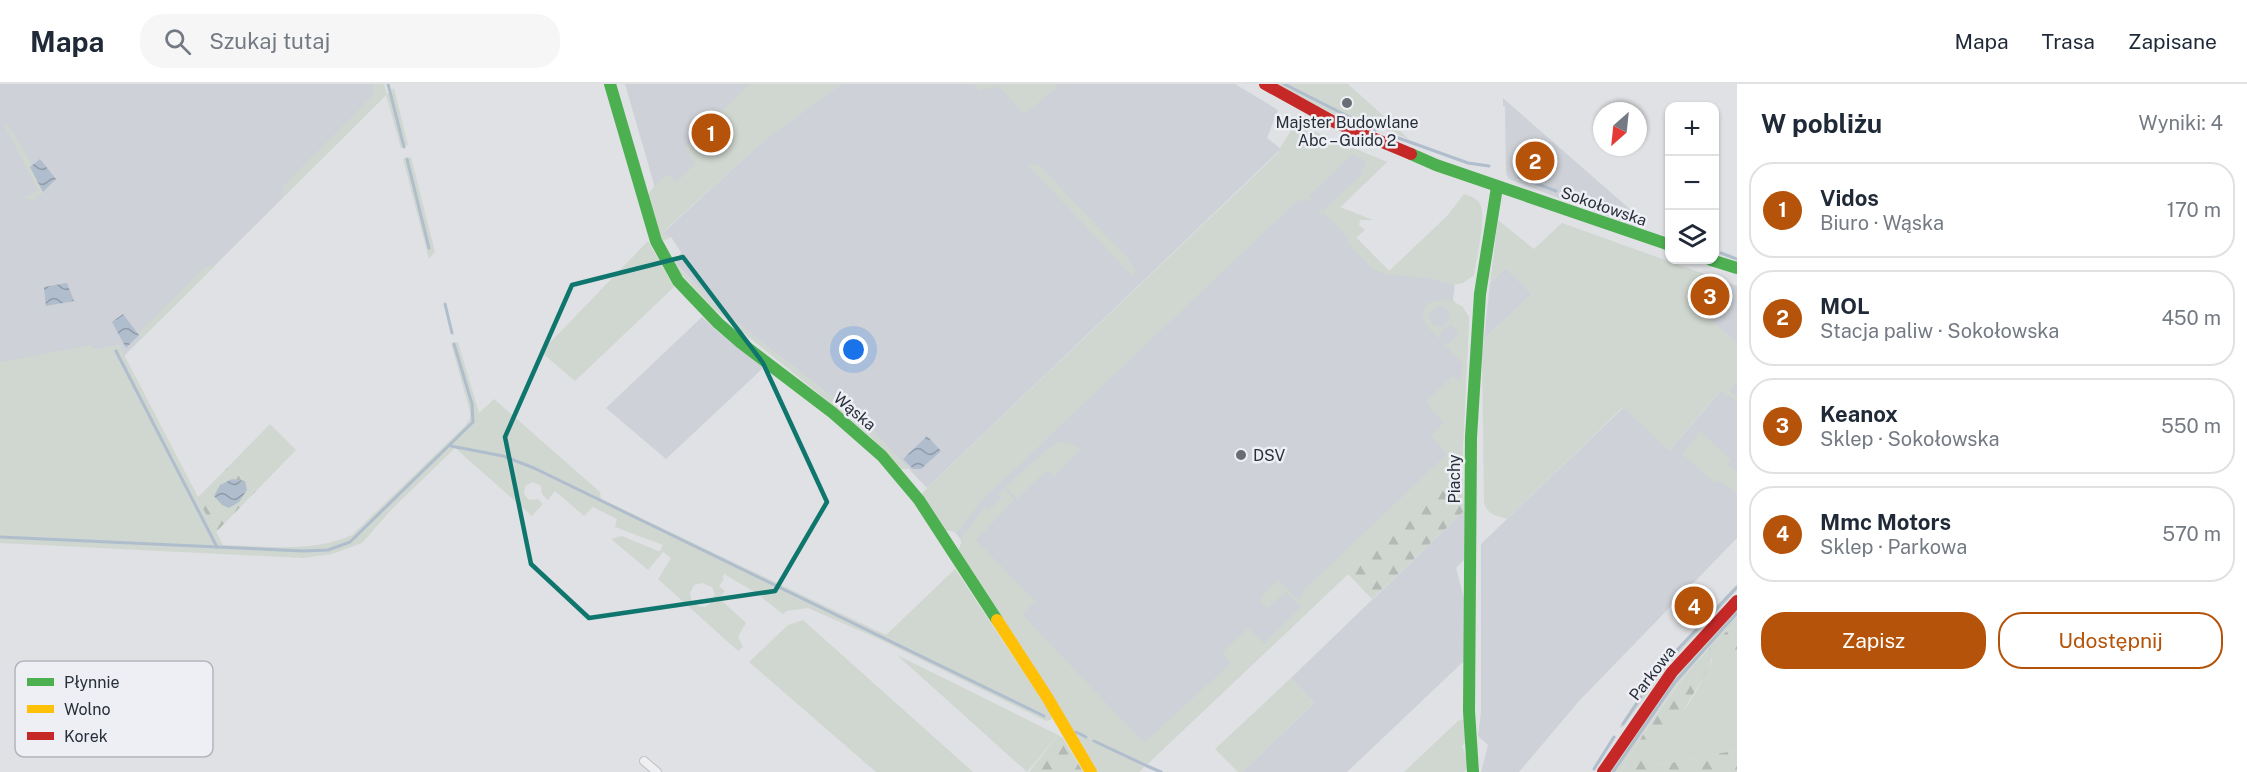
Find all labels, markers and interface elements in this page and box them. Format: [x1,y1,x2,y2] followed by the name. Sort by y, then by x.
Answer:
[140,14,560,68] search box
[30,25,104,58] text: Mapa
[161,25,194,58] icon: search
[209,28,330,54] text: Szukaj tutaj
[1954,29,2009,54] text: Mapa
[2042,29,2095,54] text: Trasa
[2128,29,2217,54] text: Zapisane
[1340,96,1354,110] marker: Majster Budowlane Abc – Guido 2
[1593,102,1647,156] north arrow
[1665,102,1719,264] map controls
[1665,102,1719,156] button: +
[1761,108,1882,139] text: W pobliżu
[692,110,730,156] pin: 1
[2139,111,2223,135] text: Wyniki: 4
[1275,113,1419,150] place label: Majster Budowlane Abc – Guido 2
[1516,138,1555,184] pin: 2
[1665,156,1719,210] button: −
[1558,183,1649,230] street label: Sokołowska
[1820,185,1879,211] text: Vidos
[1778,198,1787,222] text: 1
[2167,198,2221,222] text: 170 m
[1665,210,1719,264] button: layers
[1820,211,1944,235] text: Biuro · Wąska
[1690,274,1730,318] pin: 3
[1820,293,1870,319] text: MOL
[1776,306,1789,330] text: 2
[2161,306,2221,330] text: 450 m
[1820,319,2059,343] text: Stacja paliw · Sokołowska
[839,335,868,364] your location
[830,388,880,434] street label: Wąska
[1820,401,1898,427] text: Keanox
[1776,414,1789,438] text: 3
[2161,414,2221,438] text: 550 m
[1820,427,2000,451] text: Sklep · Sokołowska
[1253,446,1285,465] place label: DSV
[1234,448,1248,462] marker: DSV
[1445,454,1464,504] street label: Piachy
[1820,509,1951,535] text: Mmc Motors
[1776,522,1789,546] text: 4
[2162,522,2221,546] text: 570 m
[1820,535,1967,559] text: Sklep · Parkowa
[1674,584,1714,628] pin: 4
[1761,612,1986,669] button: Zapisz
[1998,612,2223,669] button: Udostępnij
[1625,642,1680,704] street label: Parkowa
[15,661,213,757] legend
[64,673,120,692] text: Płynnie
[64,700,111,719] text: Wolno
[64,727,108,746] text: Korek

